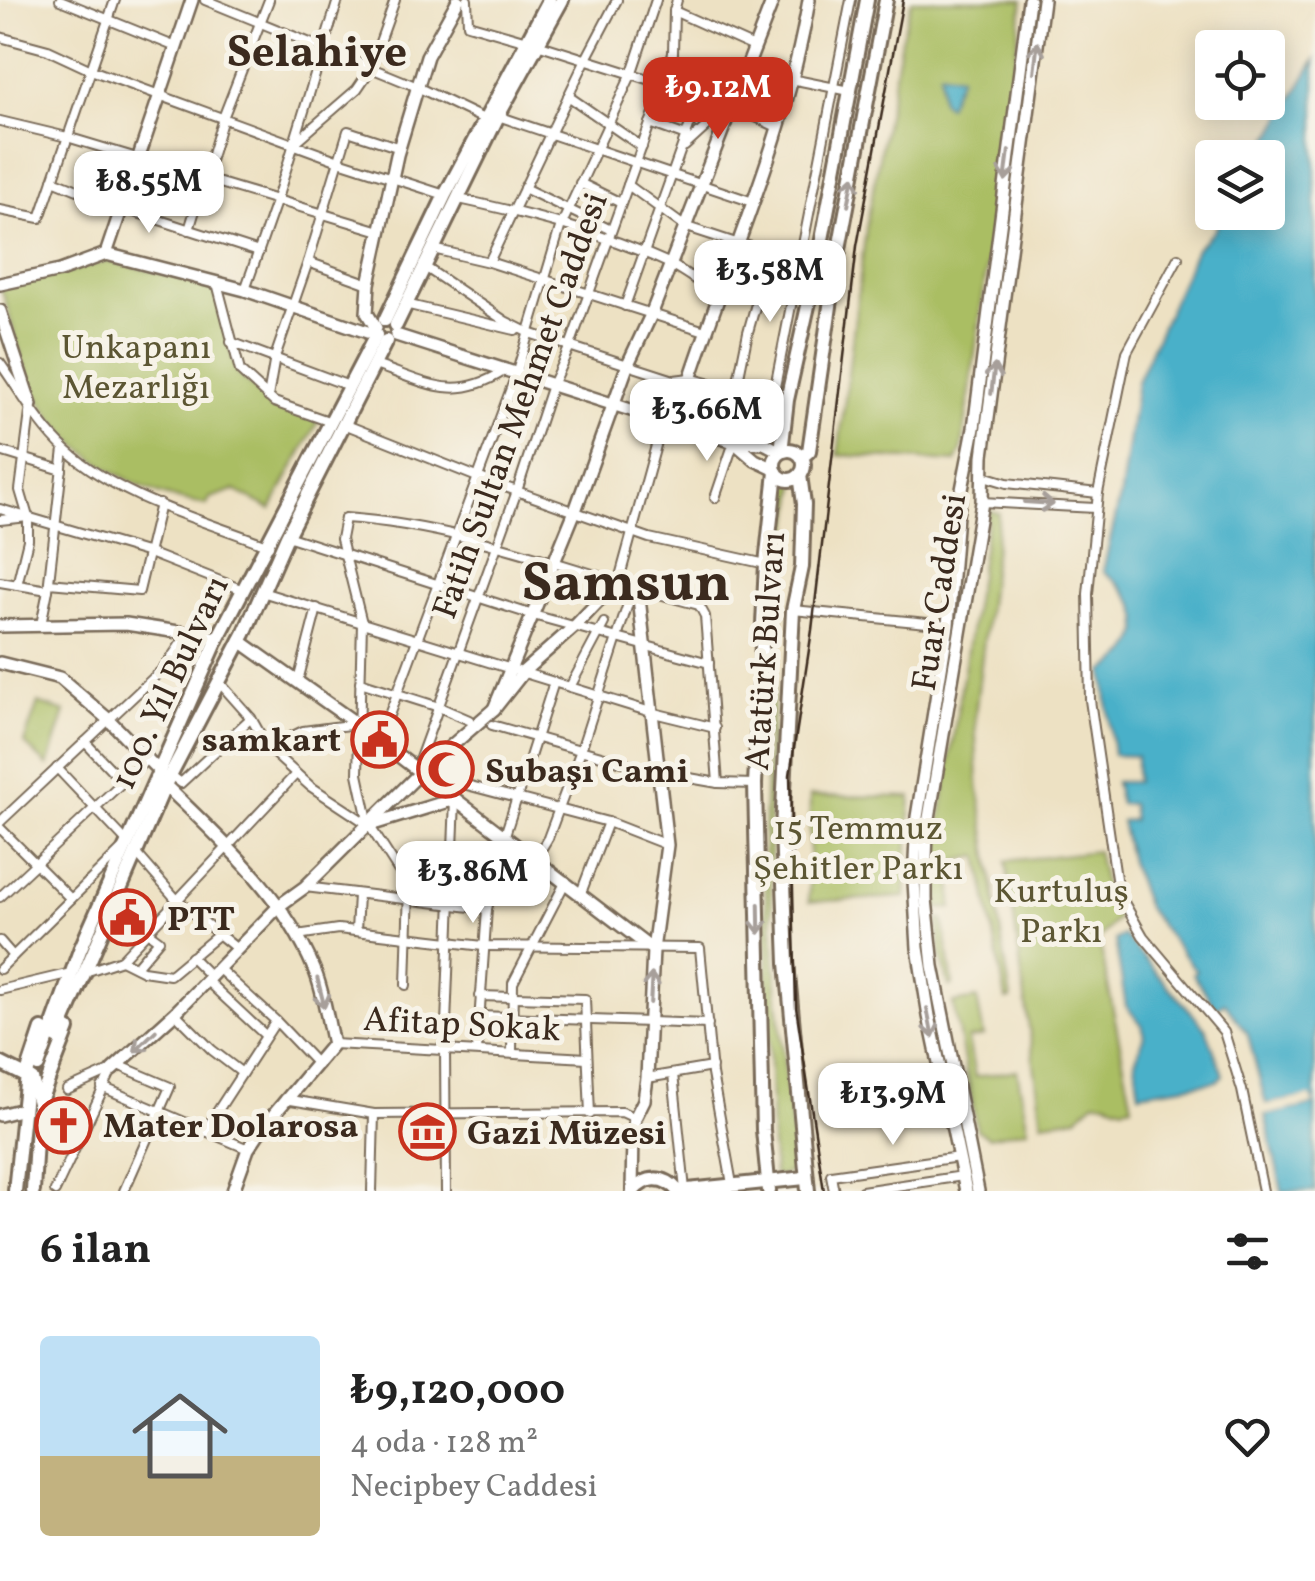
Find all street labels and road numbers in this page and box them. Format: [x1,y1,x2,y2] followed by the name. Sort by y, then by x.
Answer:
[422,186,621,626] street label: Fatih Sultan Mehmet Caddesi
[902,490,980,695] street label: Fuar Caddesi
[735,530,799,772] street label: Atatürk Bulvarı
[101,568,242,798] street label: 100. Yıl Bulvarı
[362,997,562,1055] street label: Afitap Sokak

